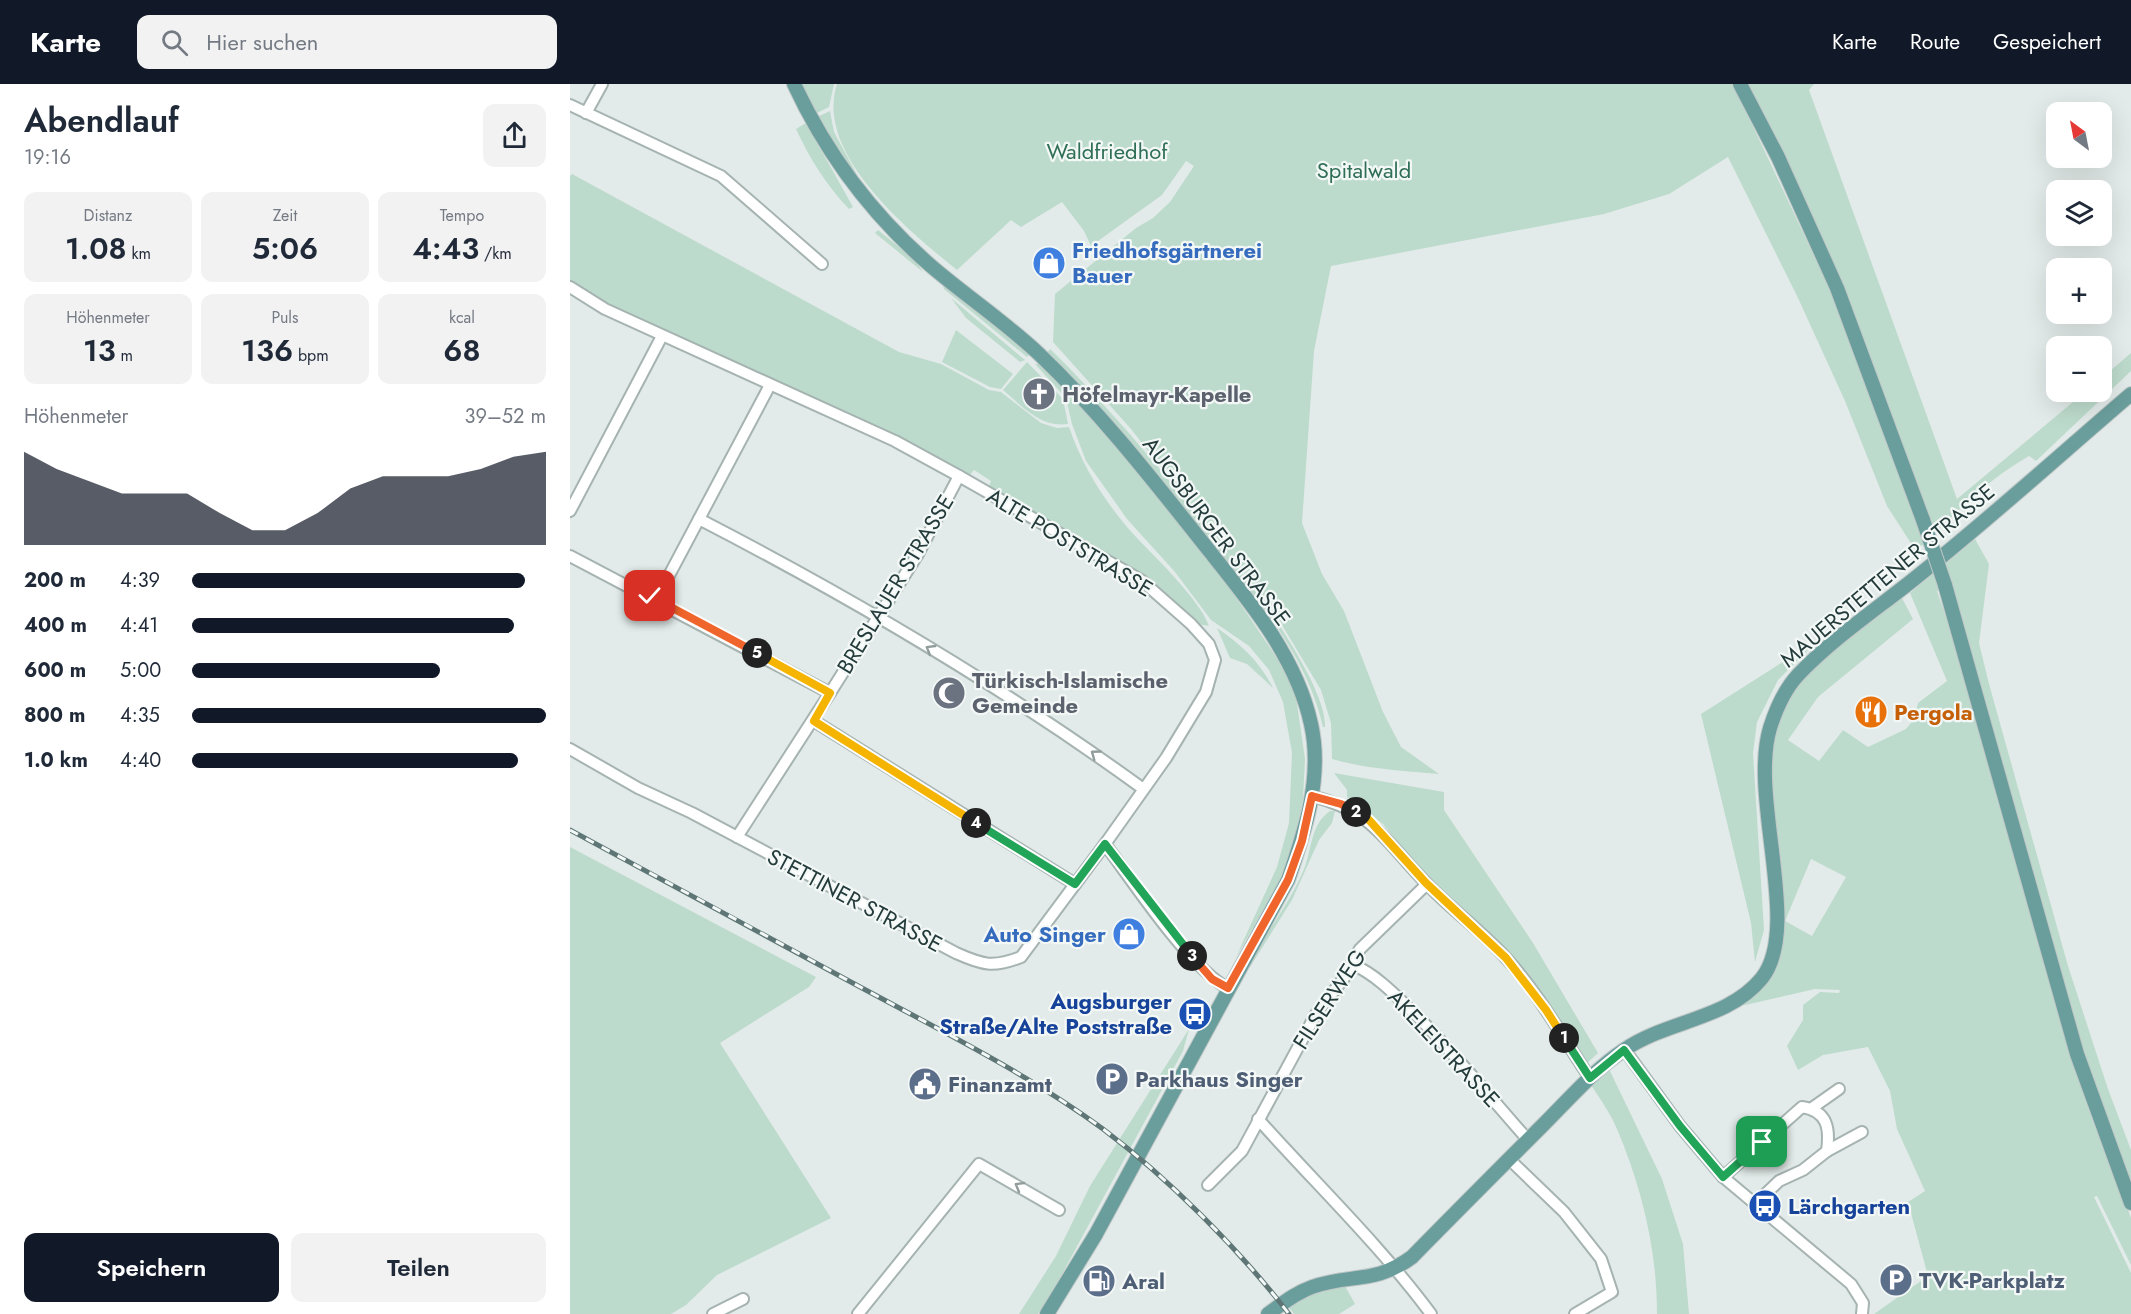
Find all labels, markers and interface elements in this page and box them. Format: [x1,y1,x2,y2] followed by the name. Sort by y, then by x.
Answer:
[137,15,557,69] search box
[30,22,101,63] text: Karte
[158,26,191,59] icon: search
[206,26,318,58] text: Hier suchen
[1832,27,1877,57] text: Karte
[1910,27,1960,57] text: Route
[1993,27,2101,57] text: Gespeichert
[24,97,179,144] text: Abendlauf
[2046,102,2112,168] north arrow
[2046,102,2112,402] map controls
[483,104,546,167] button: share
[1046,135,1168,167] park label: Waldfriedhof
[24,143,71,172] text: 19:16
[1317,154,1411,186] park label: Spitalwald
[2046,180,2112,246] button: layers
[84,204,132,227] text: Distanz
[273,204,297,227] text: Zeit
[440,204,484,227] text: Tempo
[65,227,127,270] text: 1.08
[252,227,318,270] text: 5:06
[412,227,479,270] text: 4:43
[1072,234,1262,291] place label: Friedhofsgärtnerei Bauer
[127,242,151,265] text: km
[479,242,512,265] text: /km
[1031,245,1067,281] shop icon: Friedhofsgärtnerei Bauer
[2046,258,2112,324] button: +
[66,306,150,329] text: Höhenmeter
[272,306,298,329] text: Puls
[449,306,475,329] text: kcal
[83,329,116,372] text: 13
[241,329,293,372] text: 136
[443,329,481,372] text: 68
[2046,336,2112,402] button: −
[116,344,133,367] text: m
[293,344,329,367] text: bpm
[1021,376,1057,412] church icon: Höfelmayr-Kapelle
[1062,378,1251,410] place label: Höfelmayr-Kapelle
[24,402,128,431] text: Höhenmeter
[465,402,546,431] text: 39–52 m
[1135,430,1299,632] street label: AUGSBURGER STRASSE
[1773,475,2001,675] street label: MAUERSTETTENER STRASSE
[981,480,1159,604] street label: ALTE POSTSTRASSE
[829,488,961,680] street label: BRESLAUER STRASSE
[24,566,86,595] text: 200 m
[120,566,160,595] text: 4:39
[624,570,675,621] pin
[633,579,666,612] icon: check
[24,611,87,640] text: 400 m
[120,611,158,640] text: 4:41
[742,638,772,668] pin: 5
[752,641,762,664] text: 5
[926,645,936,657] one-way arrow
[24,656,86,685] text: 600 m
[120,656,161,685] text: 5:00
[972,664,1168,721] place label: Türkisch-Islamische Gemeinde
[931,675,967,711] mosque icon: Türkisch-Islamische Gemeinde
[1853,694,1889,730] restaurant icon: Pergola
[1894,696,1973,728] place label: Pergola
[24,701,85,730] text: 800 m
[120,701,160,730] text: 4:35
[24,746,88,775] text: 1.0 km
[120,746,161,775] text: 4:40
[1090,750,1101,761] one-way arrow
[1341,797,1371,827] pin: 2
[1351,800,1361,823] text: 2
[961,808,991,838] pin: 4
[970,811,982,834] text: 4
[762,840,948,960] street label: STETTINER STRASSE
[1111,916,1147,952] shop icon: Auto Singer
[983,918,1106,950] place label: Auto Singer
[1177,941,1207,971] pin: 3
[1285,943,1373,1055] street label: FILSERWEG
[1187,944,1197,967] text: 3
[1381,982,1507,1114] street label: AKELEISTRASSE
[939,985,1172,1042] place label: Augsburger Straße/Alte Poststraße
[1177,996,1213,1032] bus stop icon: Augsburger Straße/Alte Poststraße
[1549,1023,1579,1053] pin: 1
[1560,1026,1568,1049] text: 1
[1094,1061,1130,1097] parking icon: Parkhaus Singer
[1135,1063,1303,1095] place label: Parkhaus Singer
[907,1066,943,1102] public building icon: Finanzamt
[948,1068,1052,1100] place label: Finanzamt
[1736,1116,1787,1167] pin
[1745,1125,1778,1158] icon: arrive
[1015,1182,1026,1193] one-way arrow
[1747,1188,1783,1224] bus stop icon: Lärchgarten
[1788,1190,1910,1222] place label: Lärchgarten
[24,1233,279,1302] button: Speichern
[291,1233,546,1302] button: Teilen
[1878,1262,1914,1298] parking icon: TVK-Parkplatz
[1081,1263,1117,1299] fuel station icon: Aral
[1919,1264,2065,1296] place label: TVK-Parkplatz
[1121,1265,1165,1297] place label: Aral

